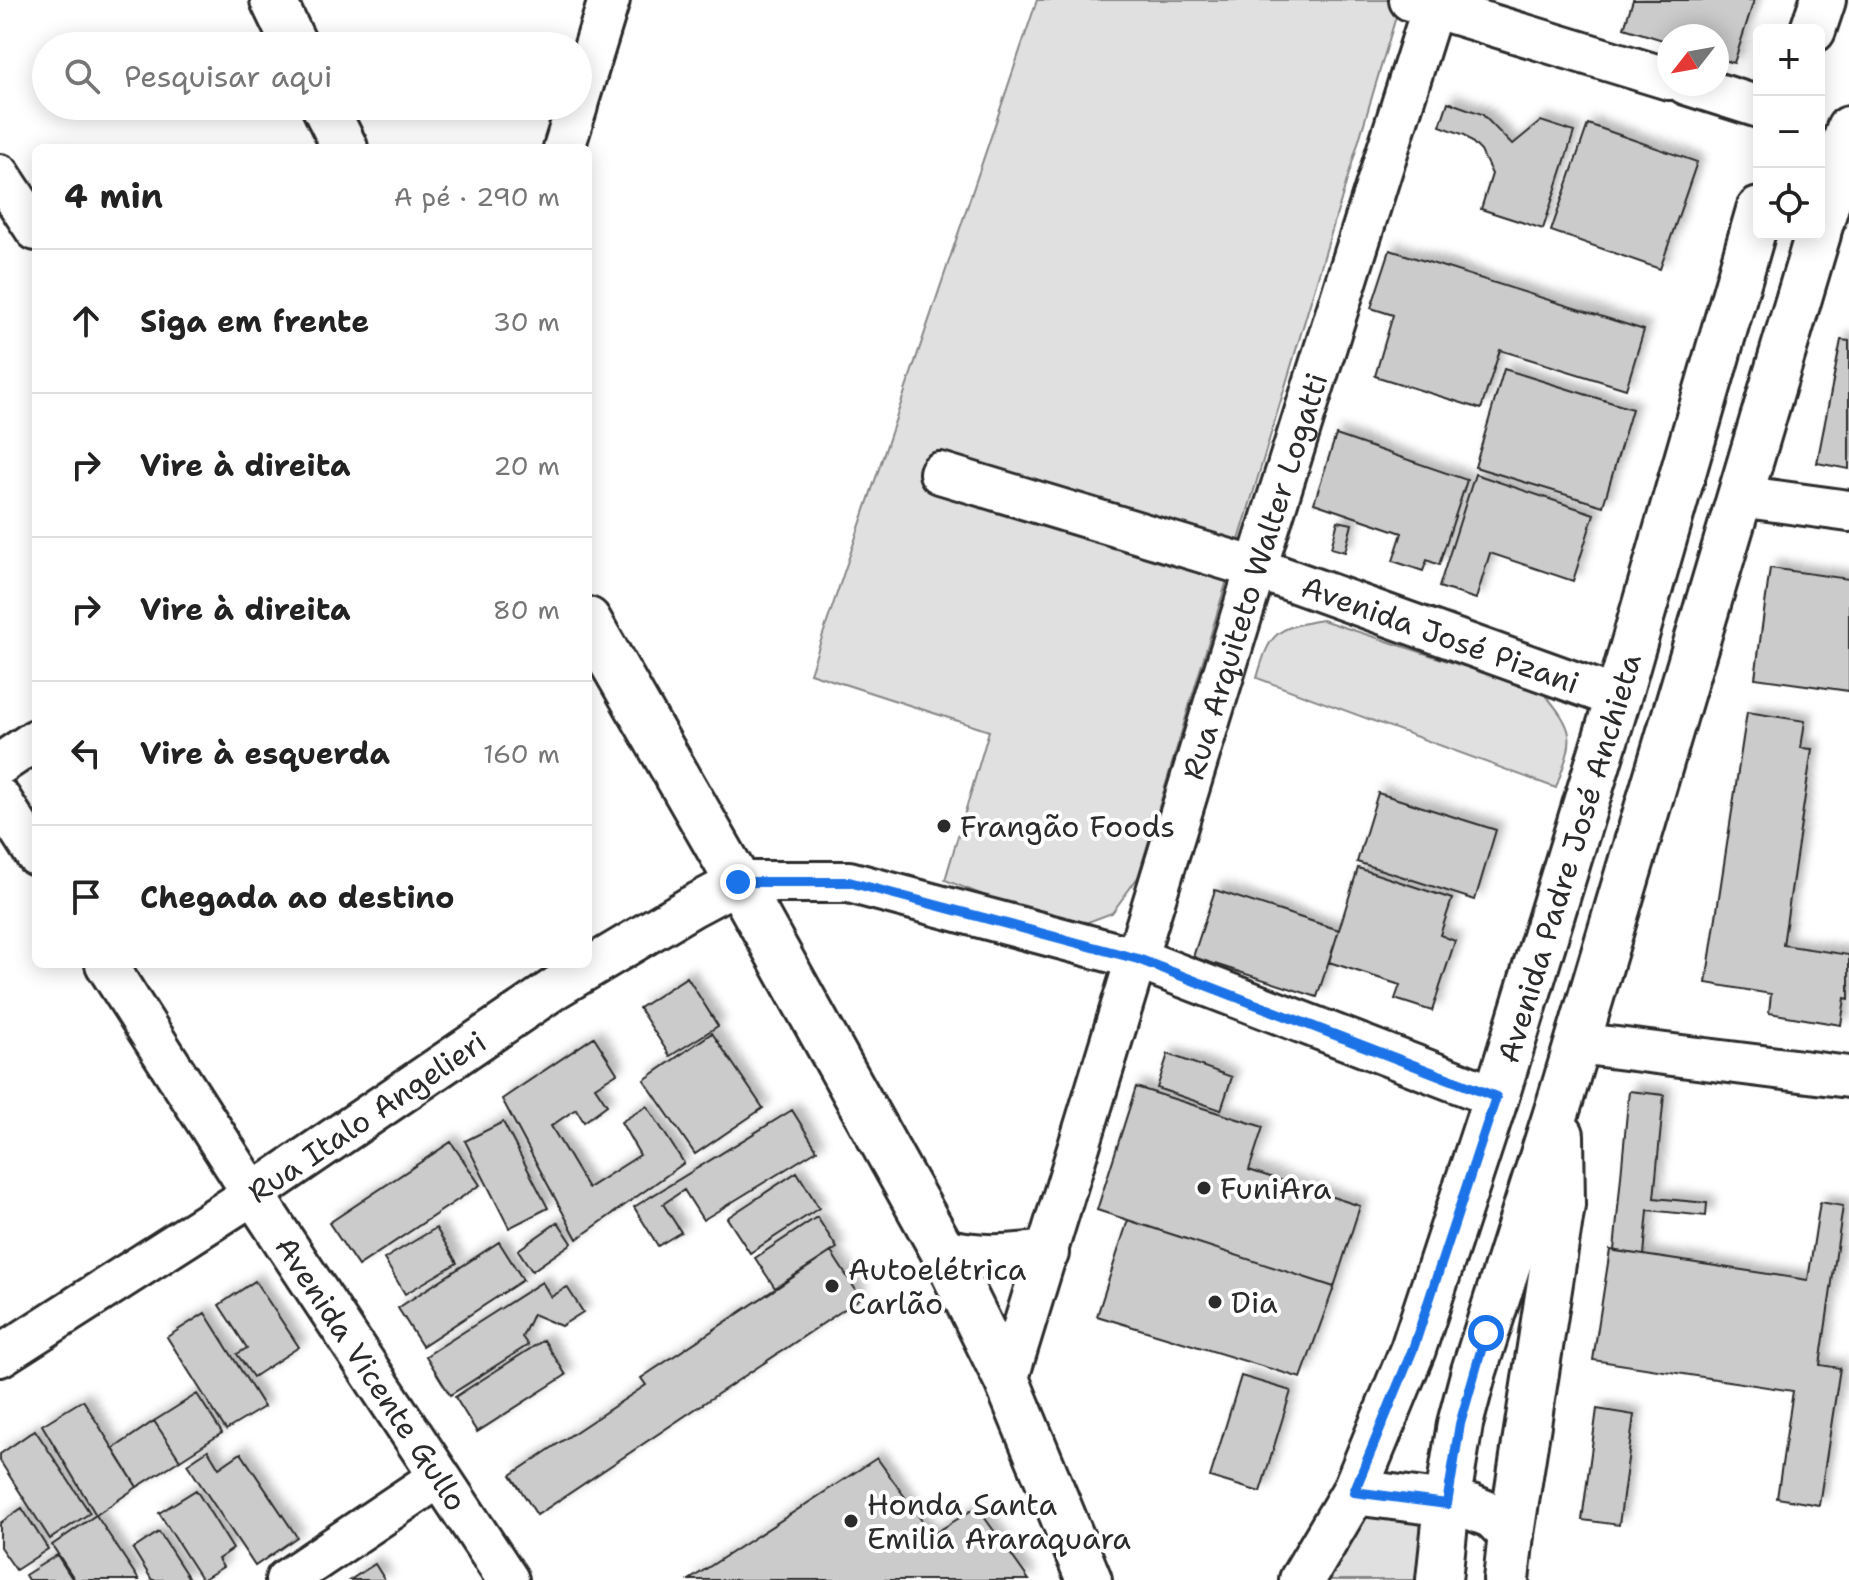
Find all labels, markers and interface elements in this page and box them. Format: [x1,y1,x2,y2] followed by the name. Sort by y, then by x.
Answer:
[1657,24,1729,96] north arrow
[1753,24,1825,240] map controls
[1753,24,1825,96] button: +
[32,32,592,120] search box
[60,54,104,98] icon: search
[124,56,333,97] text: Pesquisar aqui
[1753,96,1825,168] button: −
[1753,168,1825,240] button: locate
[64,173,163,219] text: 4 min
[394,179,560,214] text: A pé · 290 m
[64,299,108,343] icon: ahead
[140,301,369,342] text: Siga em frente
[493,304,560,339] text: 30 m
[1172,368,1337,785] street label: Rua Arquiteto Walter Logatti
[64,443,108,487] icon: right
[140,445,351,486] text: Vire à direita
[493,448,560,483] text: 20 m
[1296,566,1585,703] street label: Avenida José Pizani
[64,587,108,631] icon: right
[140,589,351,630] text: Vire à direita
[493,592,560,627] text: 80 m
[1487,648,1650,1068] street label: Avenida Padre José Anchieta
[64,731,108,775] icon: left
[140,733,390,774] text: Vire à esquerda
[483,736,560,771] text: 160 m
[960,806,1175,847] place label: Frangão Foods
[935,817,953,835] marker: Frangão Foods
[720,864,756,900] route end
[64,875,108,919] icon: arrive
[140,877,455,918] text: Chegada ao destino
[240,1021,494,1212] street label: Rua Italo Angelieri
[1220,1168,1332,1209] place label: FuniAra
[1195,1179,1213,1197] marker: FuniAra
[266,1228,477,1519] street label: Avenida Vicente Gullo
[848,1249,1027,1324] place label: Autoelétrica Carlão
[823,1277,841,1295] marker: Autoelétrica Carlão
[1231,1282,1278,1323] place label: Dia
[1206,1293,1224,1311] marker: Dia
[1468,1315,1504,1351] route start
[867,1484,1131,1559] place label: Honda Santa Emilia Araraquara
[842,1512,860,1530] marker: Honda Santa Emilia Araraquara

